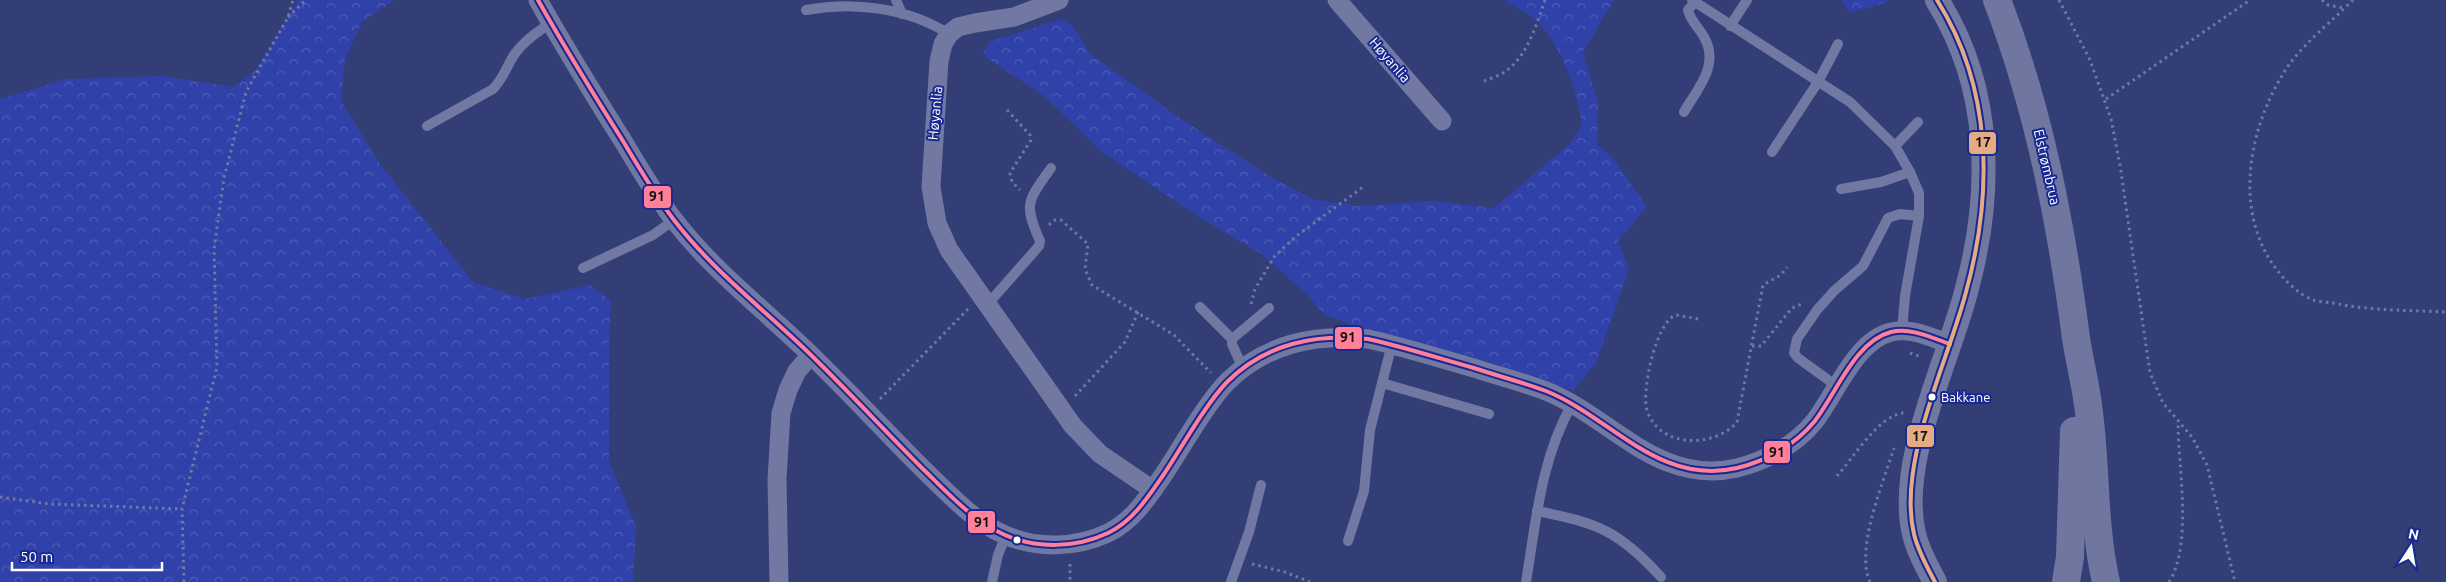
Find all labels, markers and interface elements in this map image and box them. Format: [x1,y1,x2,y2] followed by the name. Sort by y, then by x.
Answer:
[1366,34,1414,86] street label: Høyanlia
[925,85,945,141] street label: Høyanlia
[2031,128,2063,206] street label: Elstrømbrua
[1968,131,1997,155] line badge: 17
[1975,134,1991,150] text: 17
[643,185,672,209] line badge: 91
[649,188,665,204] text: 91
[1334,326,1363,350] line badge: 91
[1340,329,1356,345] text: 91
[1941,390,1990,404] place label: Bakkane
[1927,392,1937,402] marker: Bakkane
[1906,424,1935,448] line badge: 17
[1912,428,1928,444] text: 17
[1763,440,1791,464] line badge: 91
[1769,444,1785,460] text: 91
[967,510,996,534] line badge: 91
[974,514,990,530] text: 91
[2386,522,2436,572] north arrow
[2407,525,2420,543] text: N
[1012,535,1022,545] unlabelled marker
[12,540,162,572] scale bar
[20,548,53,565] text: 50 m

